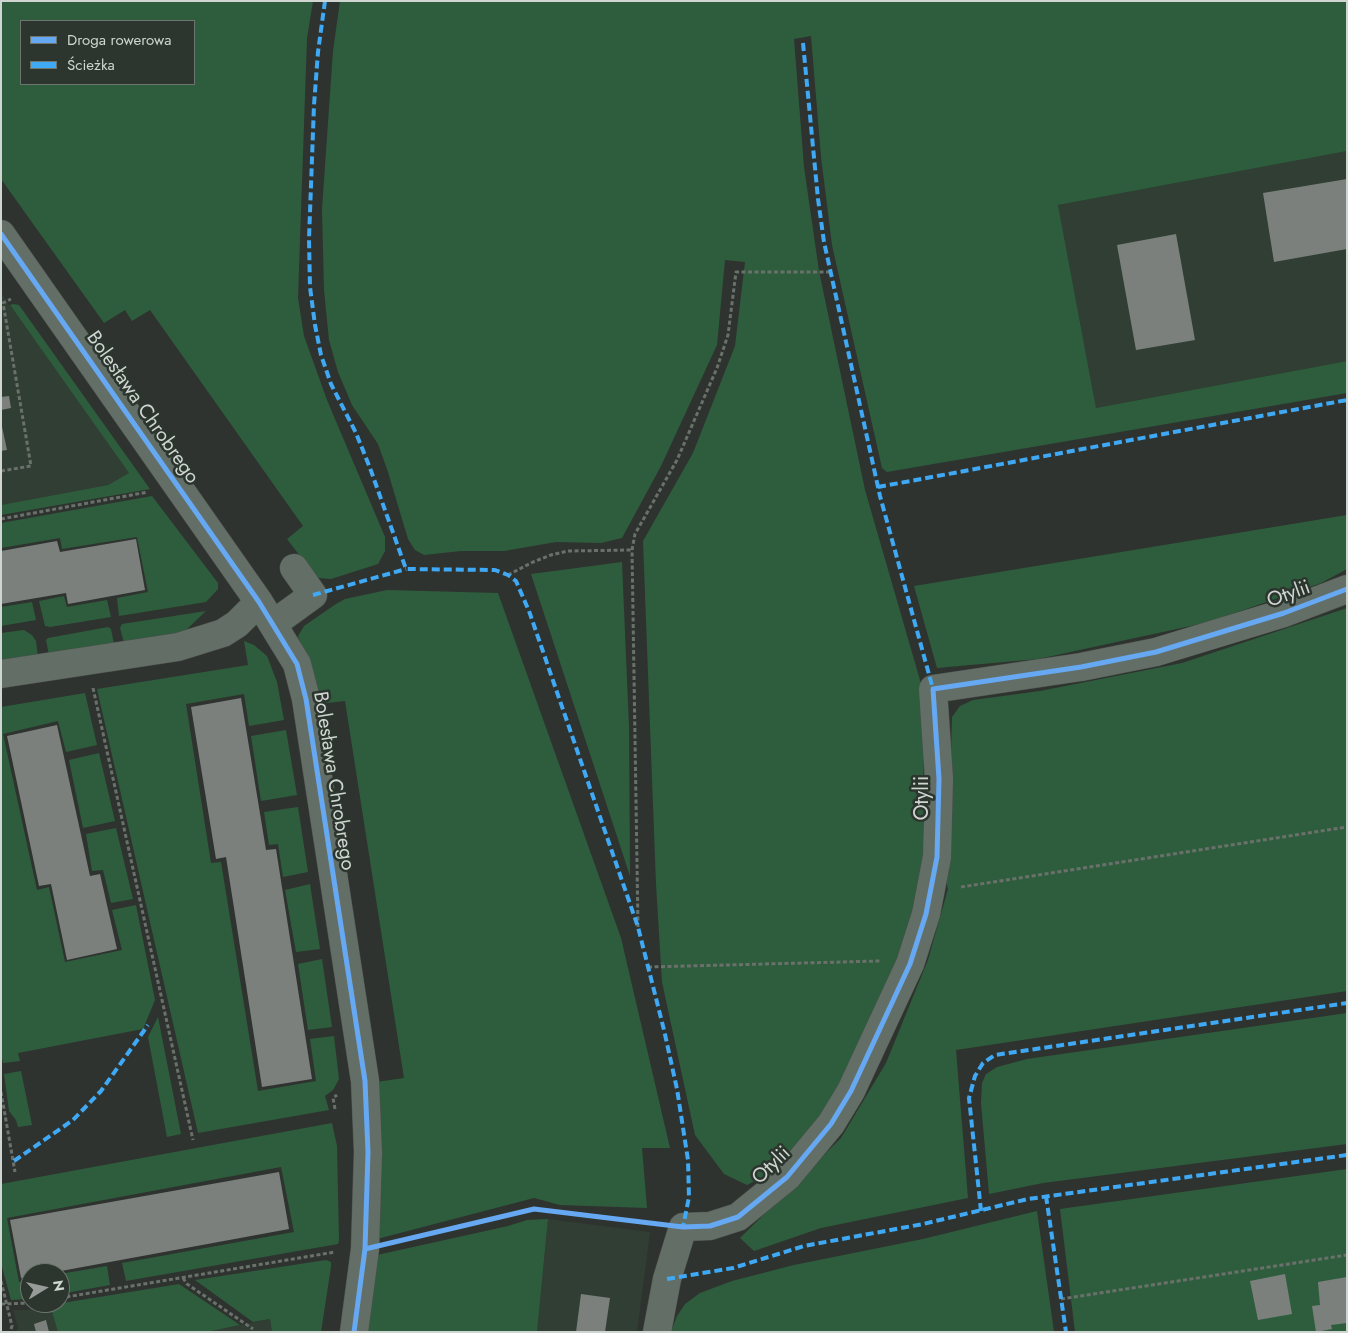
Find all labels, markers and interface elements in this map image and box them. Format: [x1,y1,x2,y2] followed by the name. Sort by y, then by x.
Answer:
[20,20,195,85] legend
[67,29,171,51] text: Droga rowerowa
[67,54,115,76] text: Ścieżka
[80,327,204,489] street label: Bolesława Chrobrego
[1264,576,1314,614] street label: Otylii
[307,690,359,872] street label: Bolesława Chrobrego
[911,776,935,820] street label: Otylii
[748,1142,796,1190] street label: Otylii
[20,1263,70,1313] north arrow
[48,1279,70,1293] text: N

